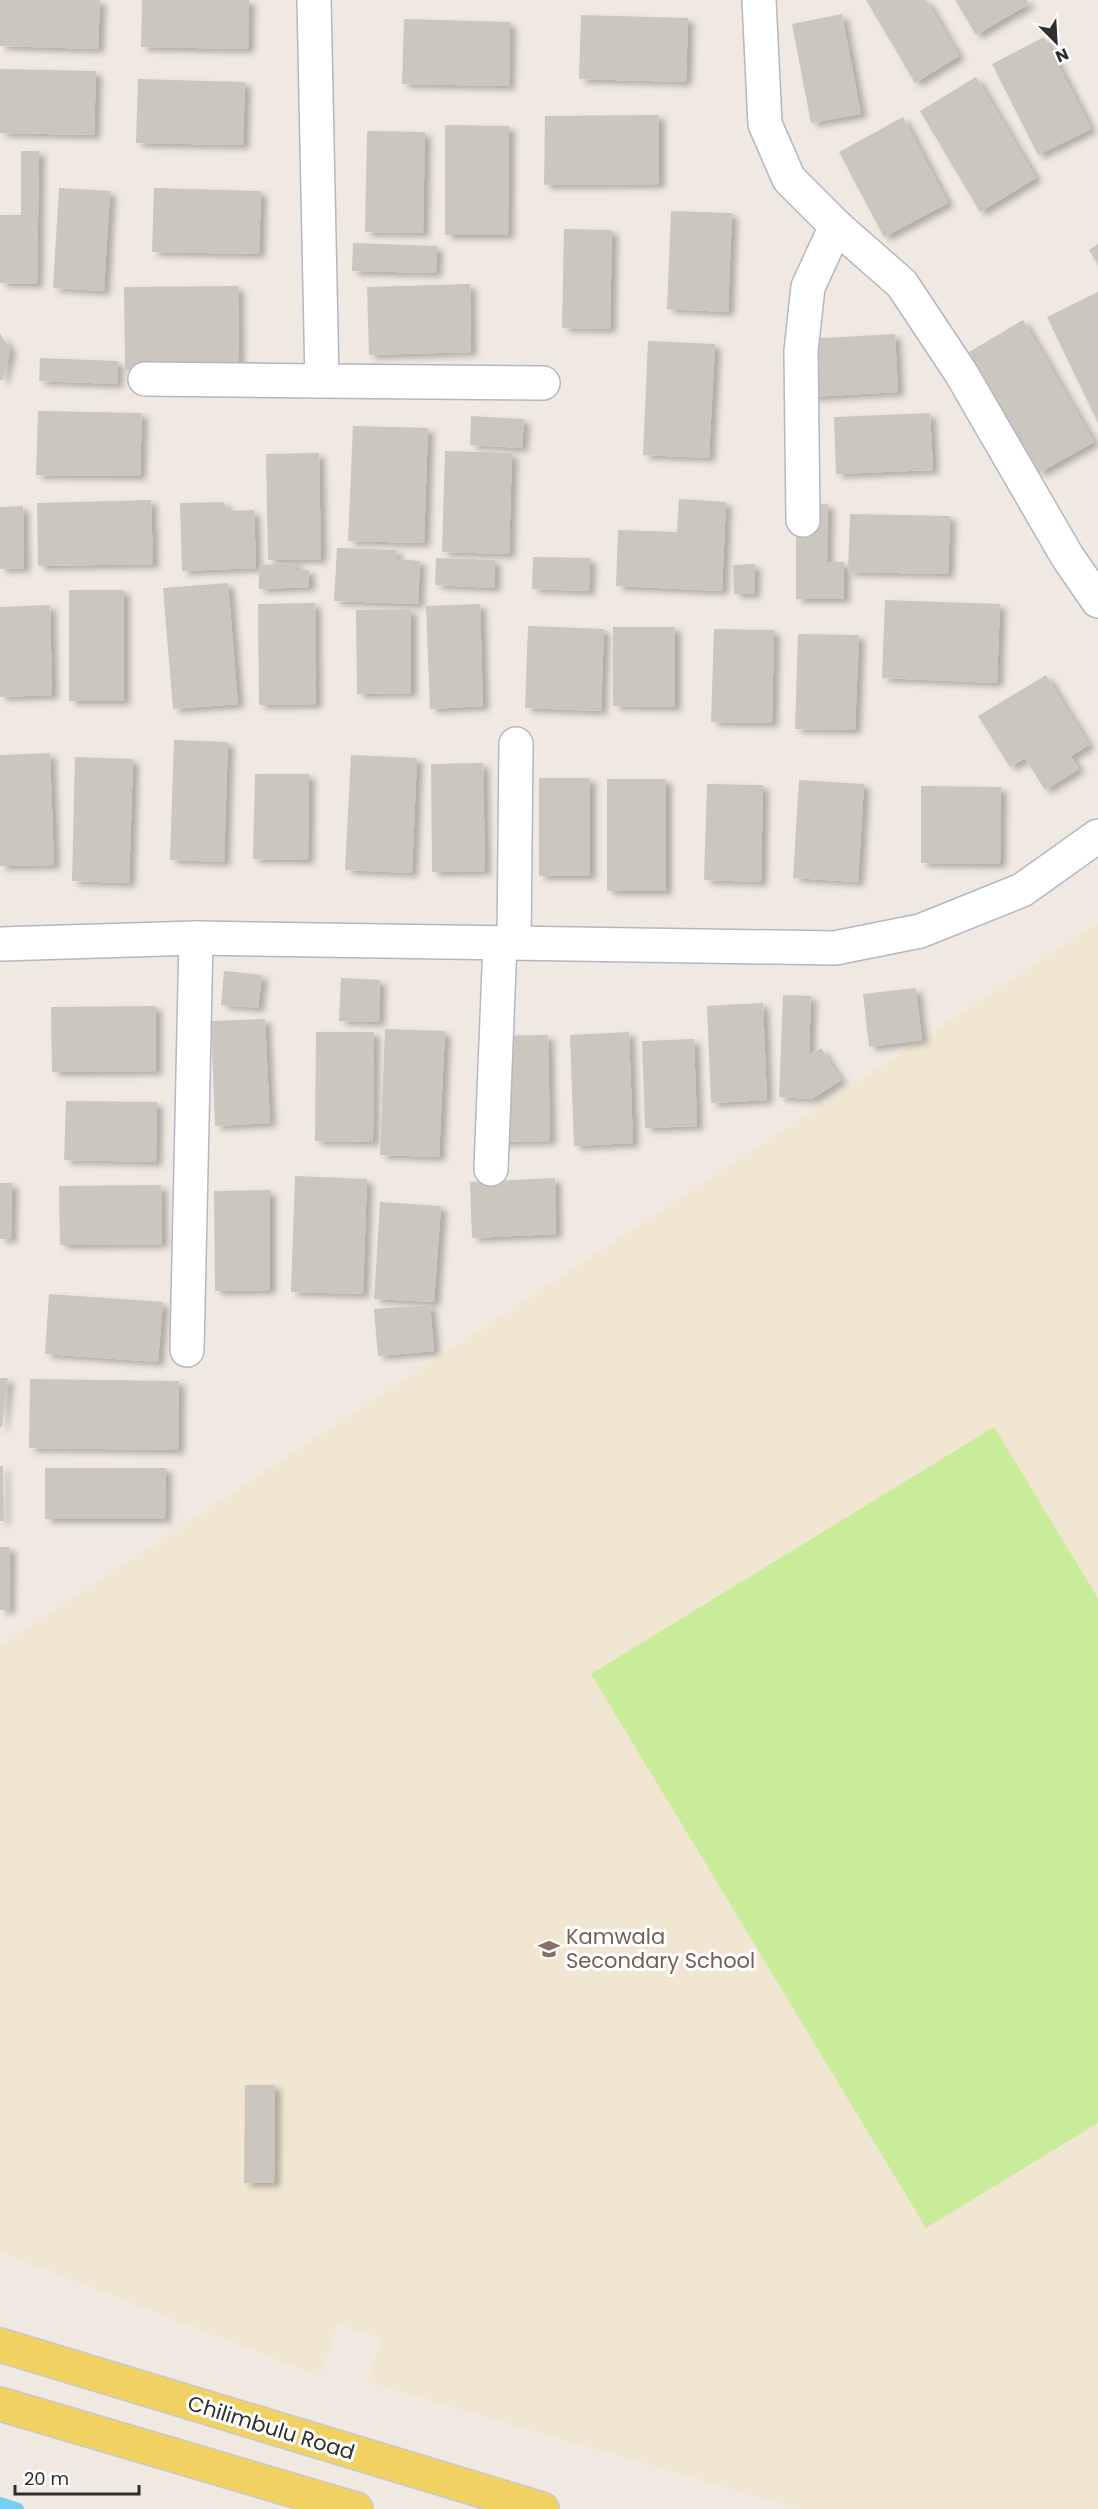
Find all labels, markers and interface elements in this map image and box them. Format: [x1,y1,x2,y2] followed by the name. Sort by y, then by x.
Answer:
[1026,12,1086,72] north arrow
[1052,42,1072,68] text: N
[566,1922,755,1975] place label: Kamwala Secondary School
[537,1937,561,1961] school or university icon: Kamwala Secondary School
[184,2388,358,2467] street label: Chilimbulu Road
[15,2458,140,2496] scale bar
[24,2466,69,2491] text: 20 m

